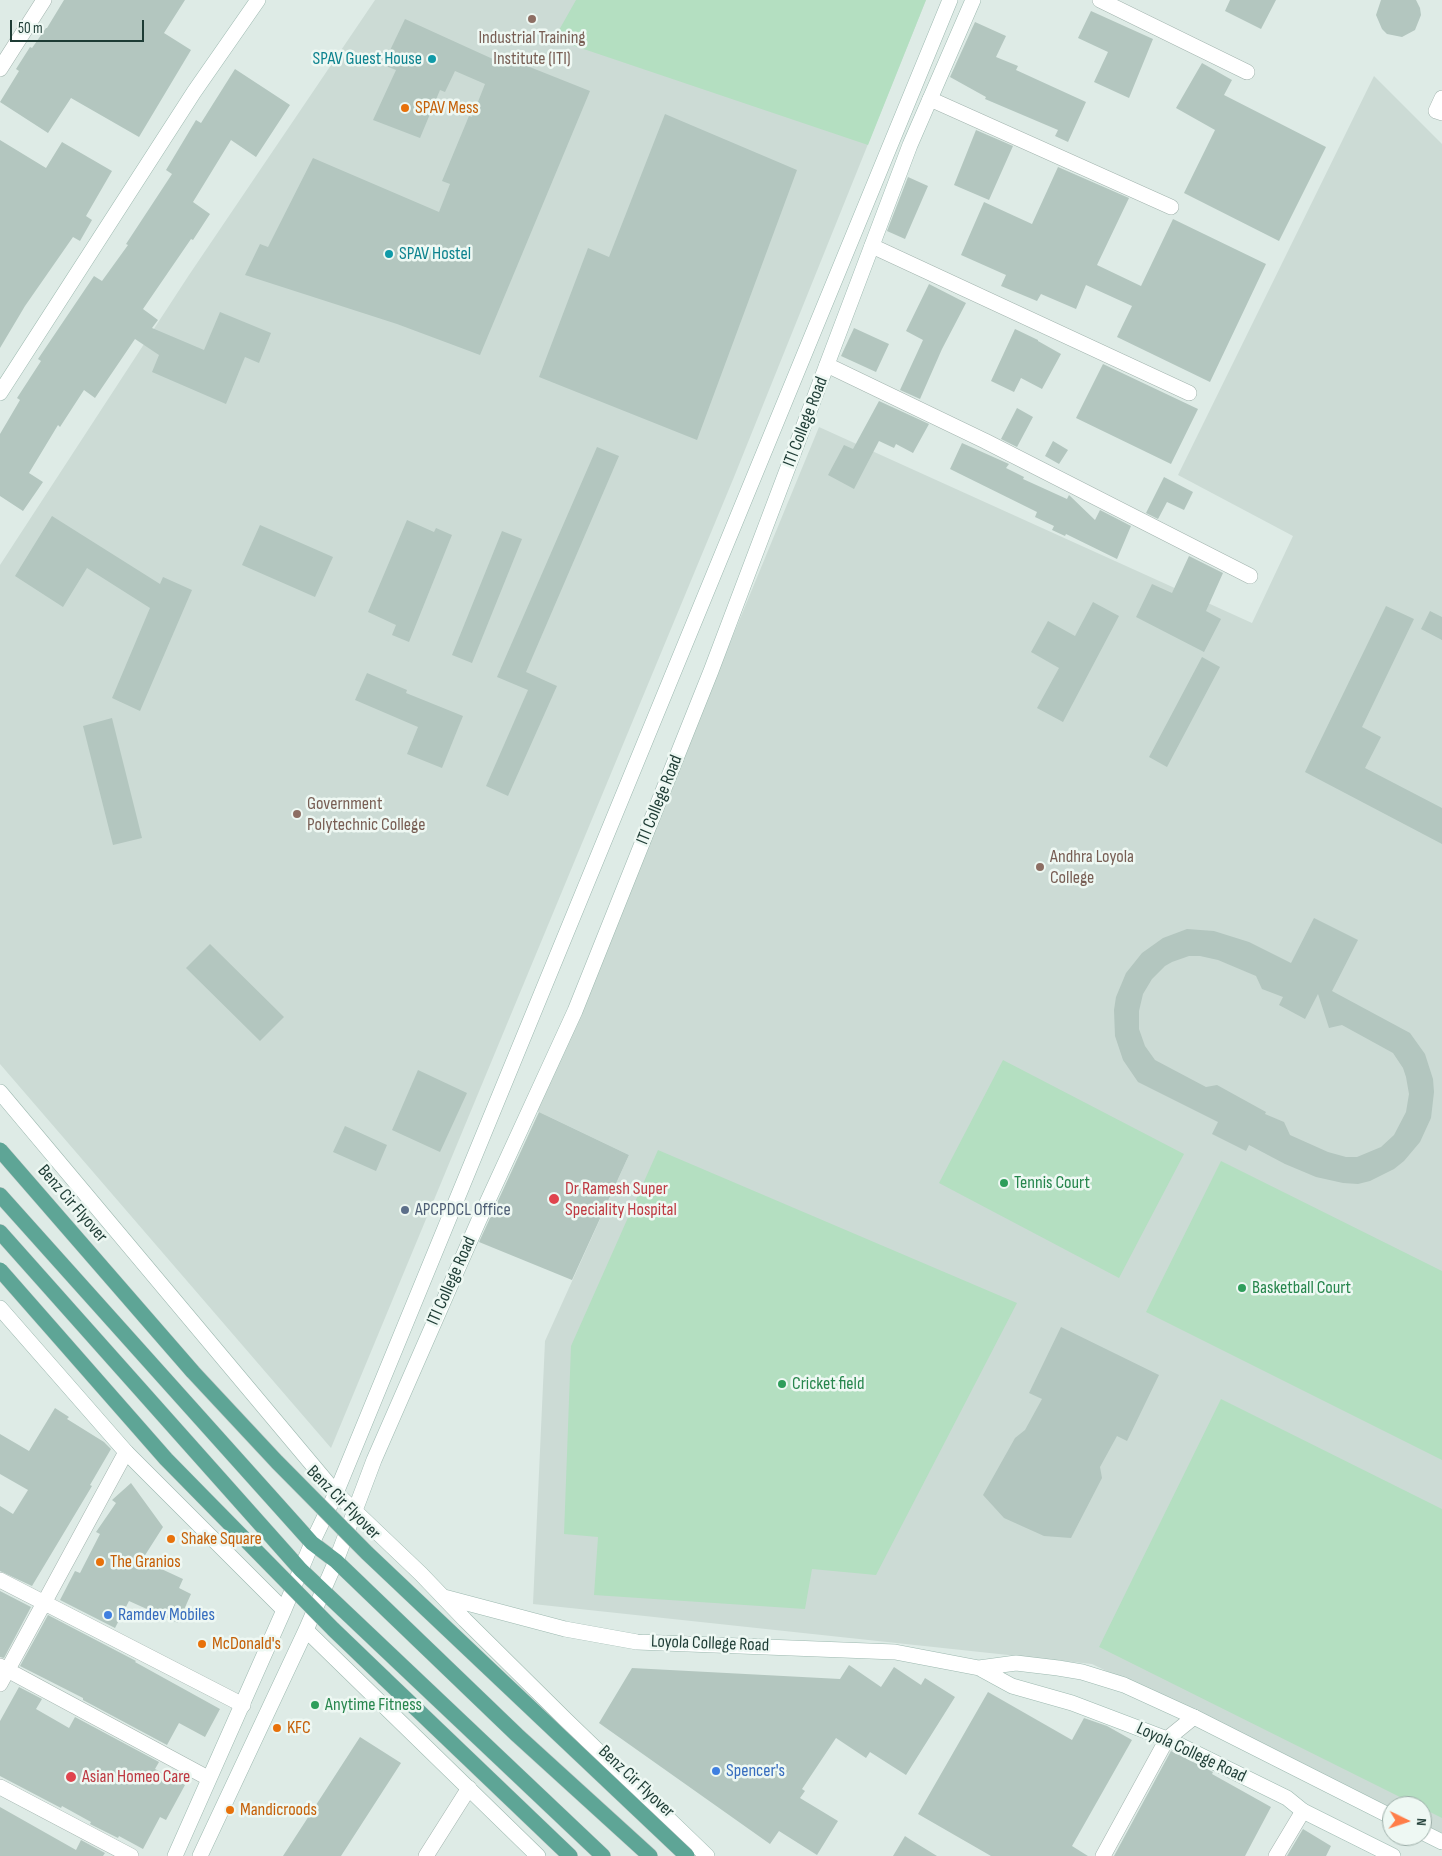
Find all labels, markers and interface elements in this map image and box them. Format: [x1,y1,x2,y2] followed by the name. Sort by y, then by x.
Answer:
[12,10,146,42] scale bar
[526,13,538,25] marker: Industrial Training Institute (ITI)
[18,19,43,38] text: 50 m
[478,27,586,70] place label: Industrial Training Institute (ITI)
[313,48,422,70] place label: SPAV Guest House
[426,53,438,65] marker: SPAV Guest House
[415,97,479,119] place label: SPAV Mess
[399,102,411,114] marker: SPAV Mess
[399,243,471,265] place label: SPAV Hostel
[383,248,395,260] marker: SPAV Hostel
[779,374,833,470] street label: ITI College Road
[632,752,688,848] street label: ITI College Road
[307,793,425,836] place label: Government Polytechnic College
[291,808,303,820] marker: Government Polytechnic College
[1050,846,1134,889] place label: Andhra Loyola College
[1034,861,1046,873] marker: Andhra Loyola College
[32,1161,112,1247] street label: Benz Cir Flyover
[1014,1172,1090,1194] place label: Tennis Court
[998,1177,1010,1189] marker: Tennis Court
[565,1178,677,1220] place label: Dr Ramesh Super Speciality Hospital
[547,1192,561,1206] marker: Dr Ramesh Super Speciality Hospital
[415,1199,511,1221] place label: APCPDCL Office
[399,1204,411,1216] marker: APCPDCL Office
[423,1233,481,1329] street label: ITI College Road
[1252,1277,1351,1299] place label: Basketball Court
[1236,1282,1248,1294] marker: Basketball Court
[792,1373,864,1395] place label: Cricket field
[776,1378,788,1390] marker: Cricket field
[301,1461,385,1545] street label: Benz Cir Flyover
[181,1528,262,1550] place label: Shake Square
[165,1533,177,1545] marker: Shake Square
[110,1551,181,1573] place label: The Granios
[94,1556,106,1568] marker: The Granios
[118,1604,215,1626] place label: Ramdev Mobiles
[102,1609,114,1621] marker: Ramdev Mobiles
[650,1631,770,1657] street label: Loyola College Road
[212,1633,281,1655] place label: McDonald's
[196,1638,208,1650] marker: McDonald's
[325,1694,422,1716] place label: Anytime Fitness
[309,1699,321,1711] marker: Anytime Fitness
[287,1717,311,1739] place label: KFC
[1133,1718,1249,1788] street label: Loyola College Road
[271,1722,283,1734] marker: KFC
[594,1741,678,1823] street label: Benz Cir Flyover
[726,1760,785,1782] place label: Spencer's
[710,1765,722,1777] marker: Spencer's
[82,1766,190,1788] place label: Asian Homeo Care
[64,1770,78,1784] marker: Asian Homeo Care
[1382,1796,1432,1846] north arrow
[240,1799,317,1821] place label: Mandicroods
[224,1804,236,1816] marker: Mandicroods
[1413,1818,1430,1826] text: N

